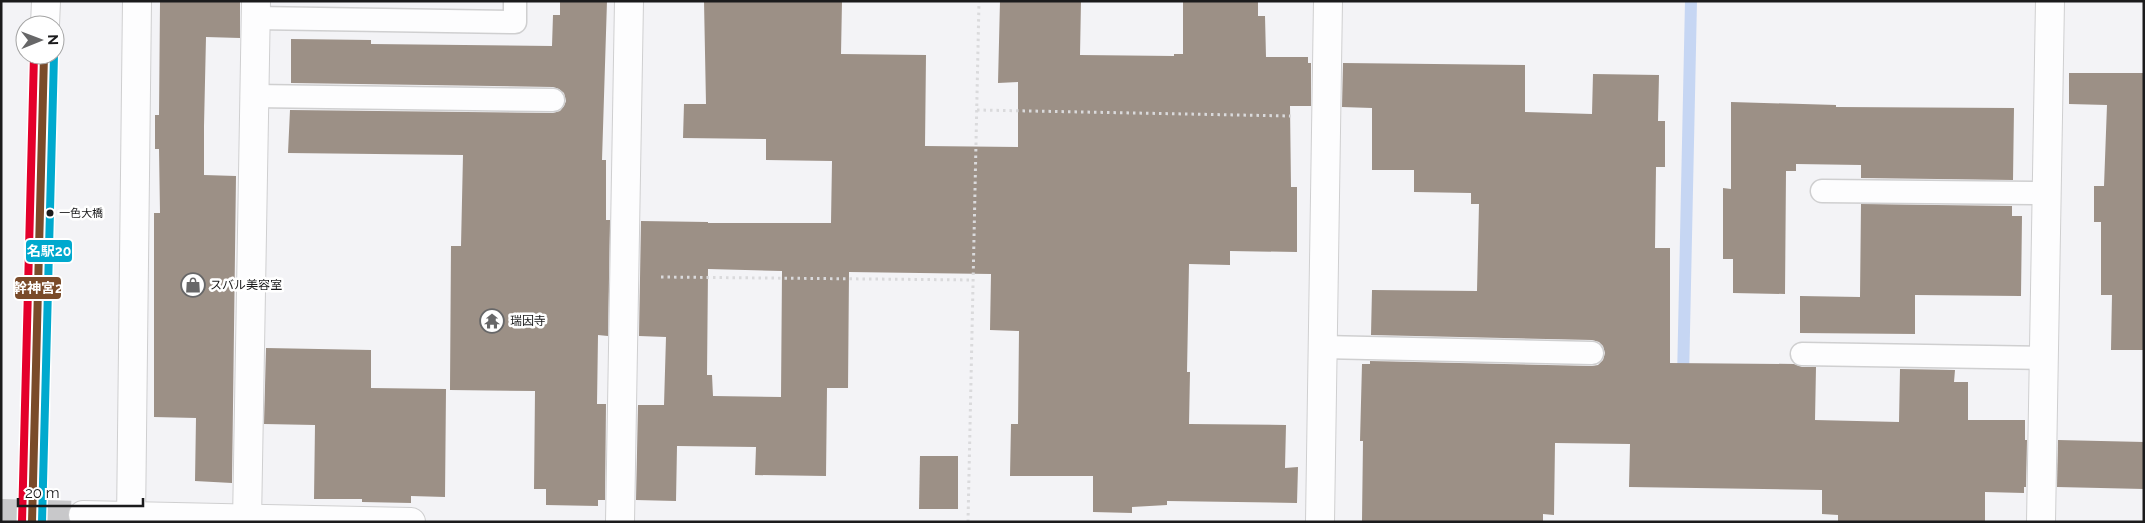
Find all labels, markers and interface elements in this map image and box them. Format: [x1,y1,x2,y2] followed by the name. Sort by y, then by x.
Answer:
[15,15,65,65] north arrow
[45,34,61,45] text: N
[59,207,103,220] place label: 一色大橋
[45,208,55,218] marker: 一色大橋
[25,239,73,263] line badge: 名駅20
[27,243,71,259] text: 名駅20
[180,272,206,298] shop icon: スバル美容室
[14,276,62,300] line badge: 幹神宮2
[210,278,282,292] place label: スバル美容室
[13,280,63,296] text: 幹神宮2
[479,308,505,334] temple icon: 瑞因寺
[510,314,546,328] place label: 瑞因寺
[18,476,142,508] scale bar
[25,484,60,502] text: 20 m

